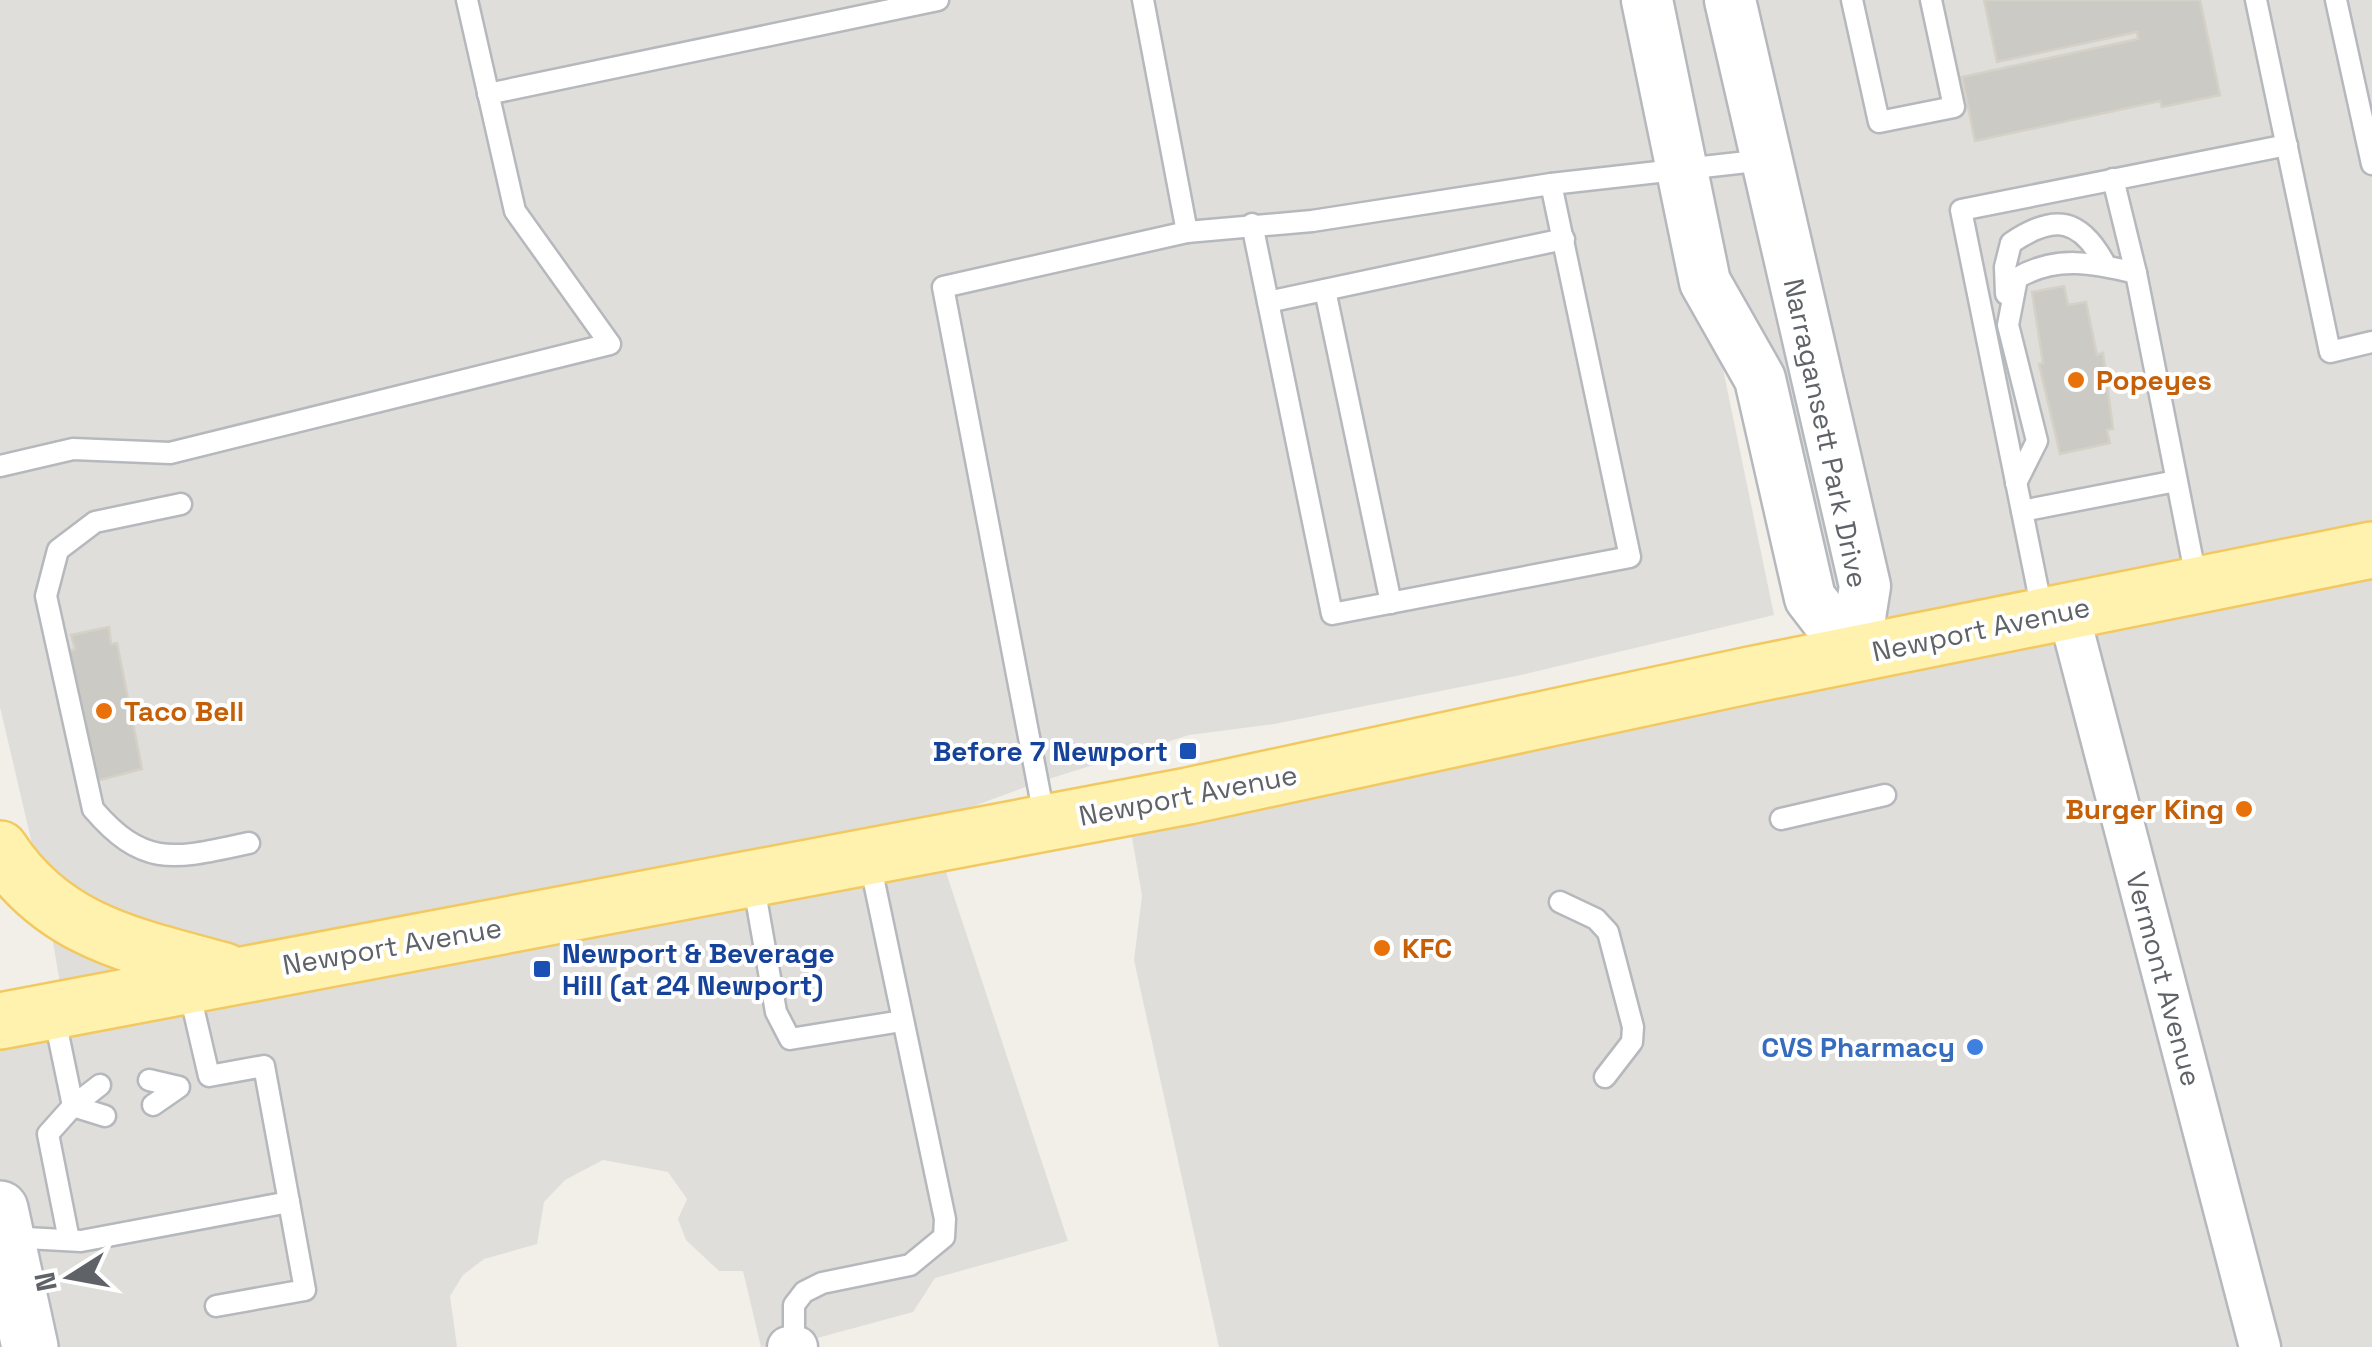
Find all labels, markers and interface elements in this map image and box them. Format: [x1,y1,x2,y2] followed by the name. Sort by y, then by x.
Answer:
[1776,275,1876,591] street label: Narragansett Park Drive
[2096,362,2212,398] place label: Popeyes
[2065,369,2087,391] marker: Popeyes
[1869,588,2093,670] street label: Newport Avenue
[124,693,244,729] place label: Taco Bell
[93,700,115,722] marker: Taco Bell
[933,733,1168,769] place label: Before 7 Newport
[1177,740,1199,762] marker: Before 7 Newport
[1076,756,1300,834] street label: Newport Avenue
[2065,791,2224,827] place label: Burger King
[2233,798,2255,820] marker: Burger King
[2118,868,2210,1090] street label: Vermont Avenue
[280,909,504,983] street label: Newport Avenue
[1402,930,1452,966] place label: KFC
[562,935,835,1003] place label: Newport & Beverage Hill (at 24 Newport)
[1371,937,1393,959] marker: KFC
[531,958,553,980] marker: Newport & Beverage Hill (at 24 Newport)
[1761,1029,1955,1065] place label: CVS Pharmacy
[1964,1036,1986,1058] marker: CVS Pharmacy
[20,1227,120,1327] north arrow
[26,1269,65,1294] text: N

